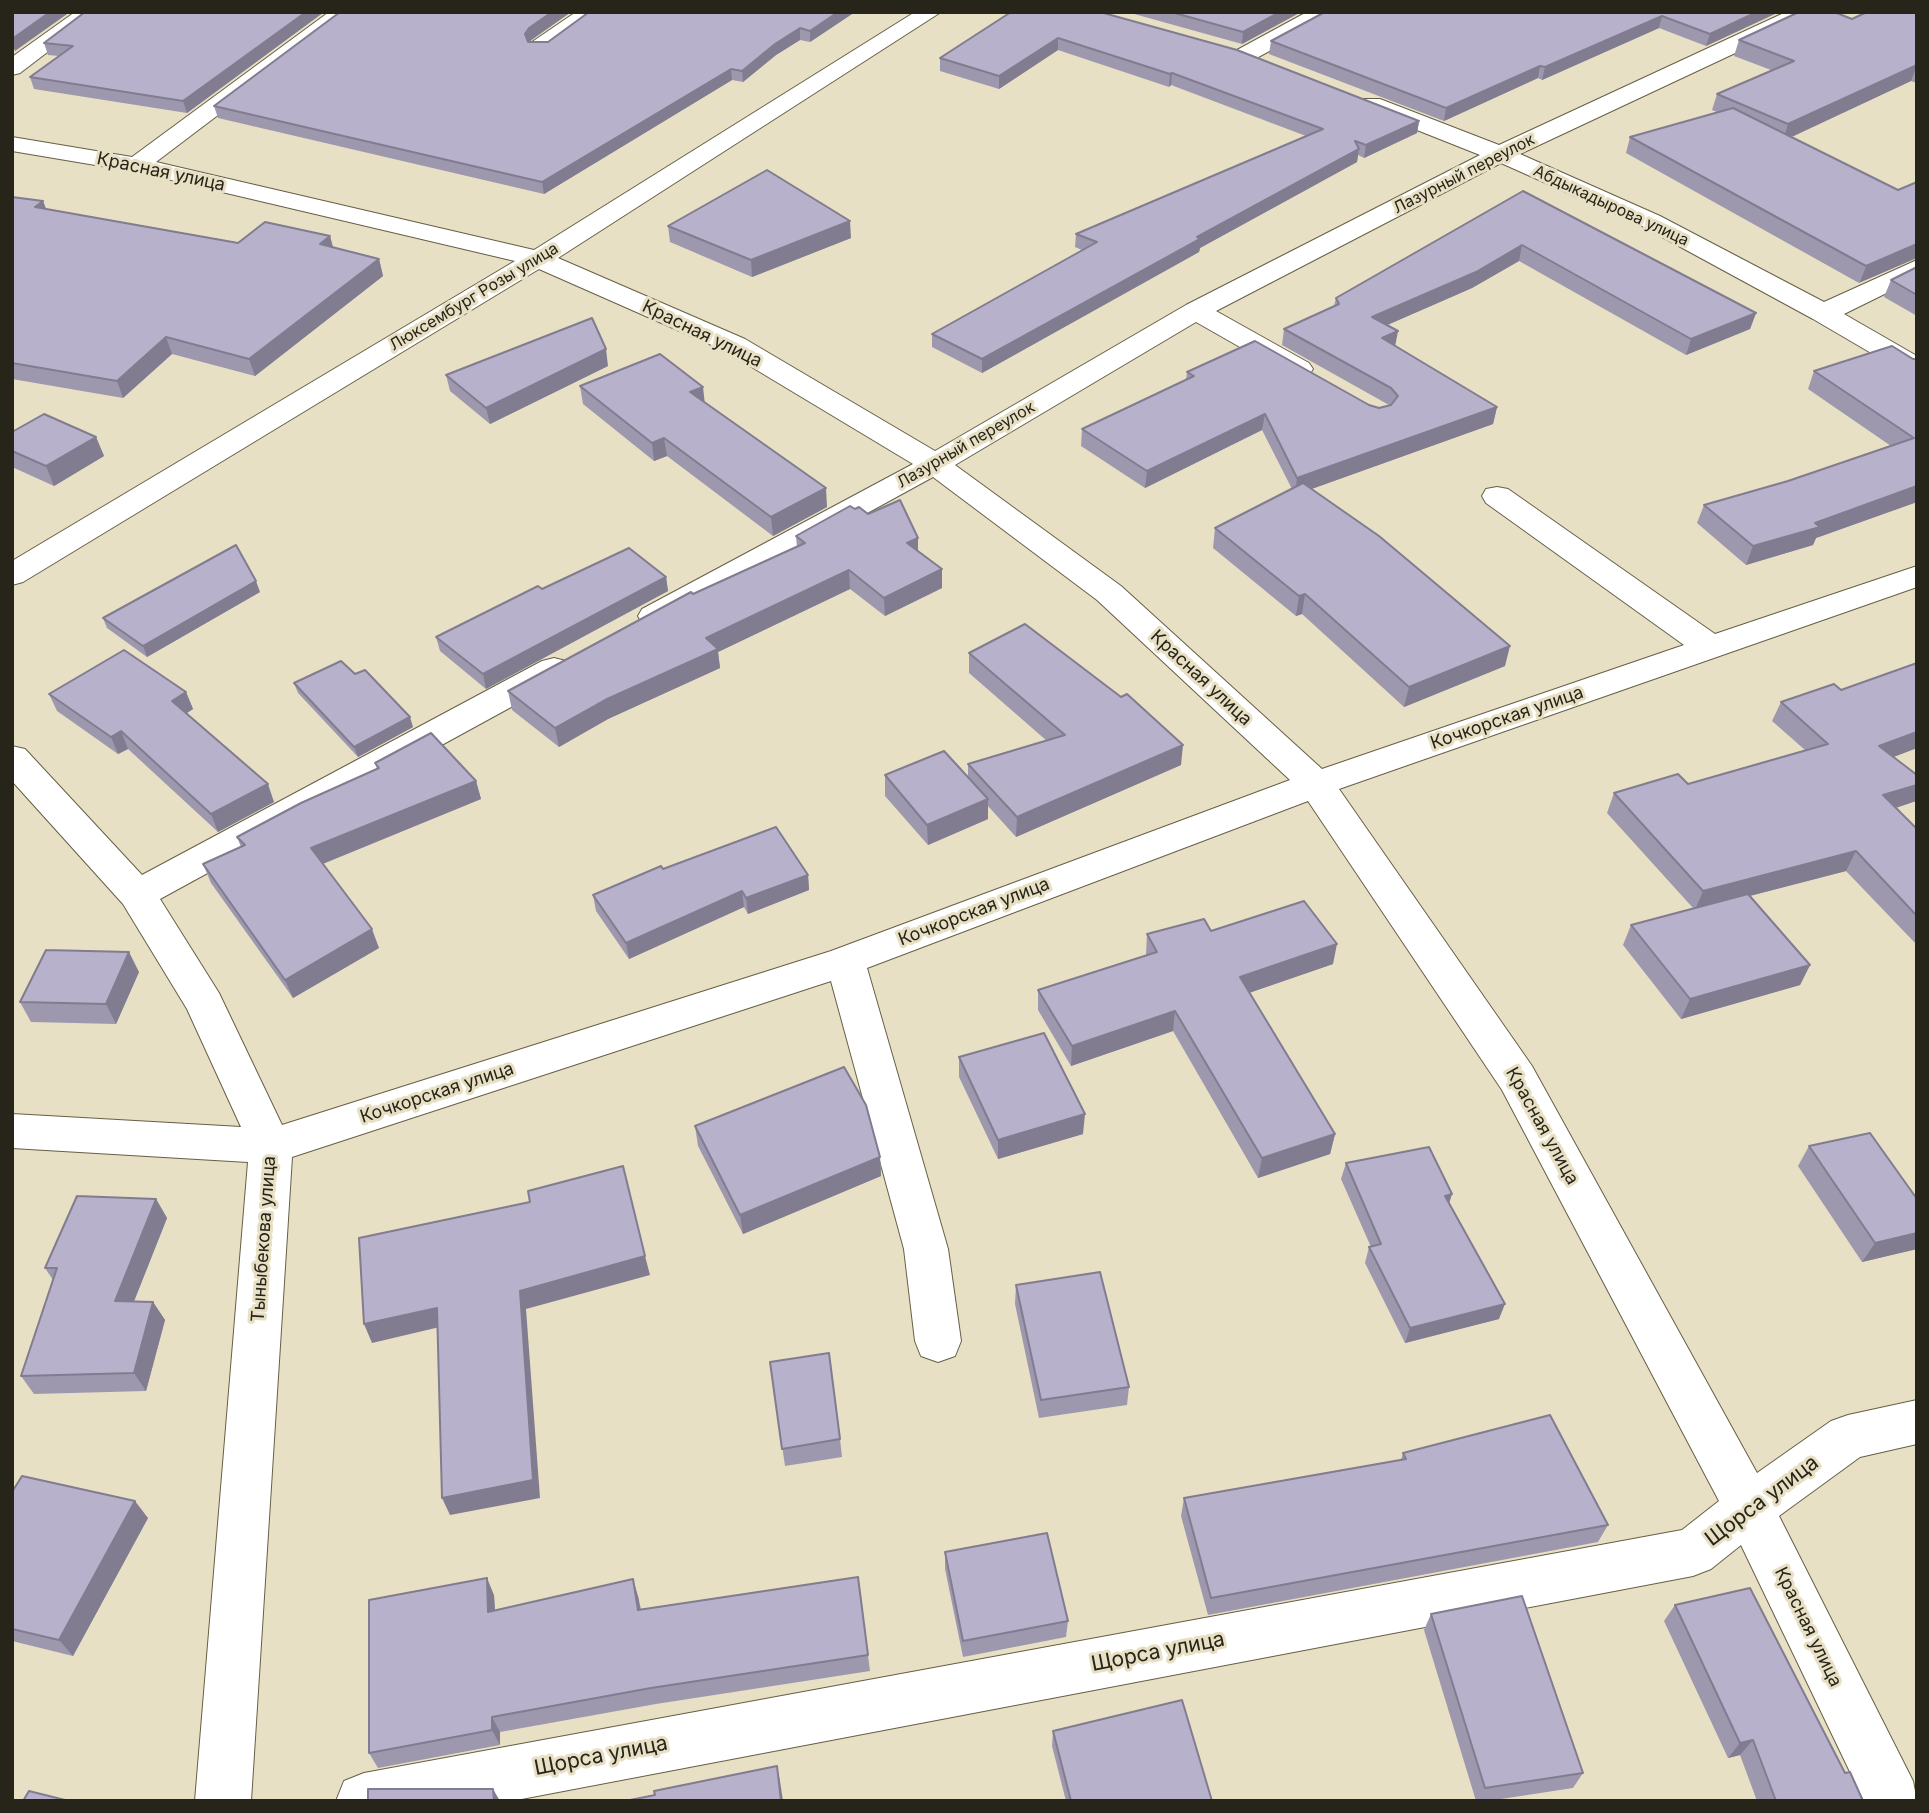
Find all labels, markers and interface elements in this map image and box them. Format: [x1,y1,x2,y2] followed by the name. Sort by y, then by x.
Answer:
[1390,130,1538,218] street label: Лазурный переулок
[95,148,227,196] street label: Красная улица
[1530,162,1692,250] street label: Абдыкадырова улица
[386,239,562,355] street label: Люксембург Розы улица
[639,296,765,372] street label: Красная улица
[894,398,1038,492] street label: Лазурный переулок
[1146,626,1256,730] street label: Красная улица
[1428,682,1586,754] street label: Кочкорская улица
[895,873,1053,951] street label: Кочкорская улица
[357,1058,517,1128] street label: Кочкорская улица
[1501,1064,1583,1188] street label: Красная улица
[247,1155,281,1323] street label: Тыныбекова улица
[1700,1450,1824,1552] street label: Щорса улица
[1770,1564,1846,1690] street label: Красная улица
[1089,1627,1227,1677] street label: Щорса улица
[532,1731,670,1781] street label: Щорса улица

